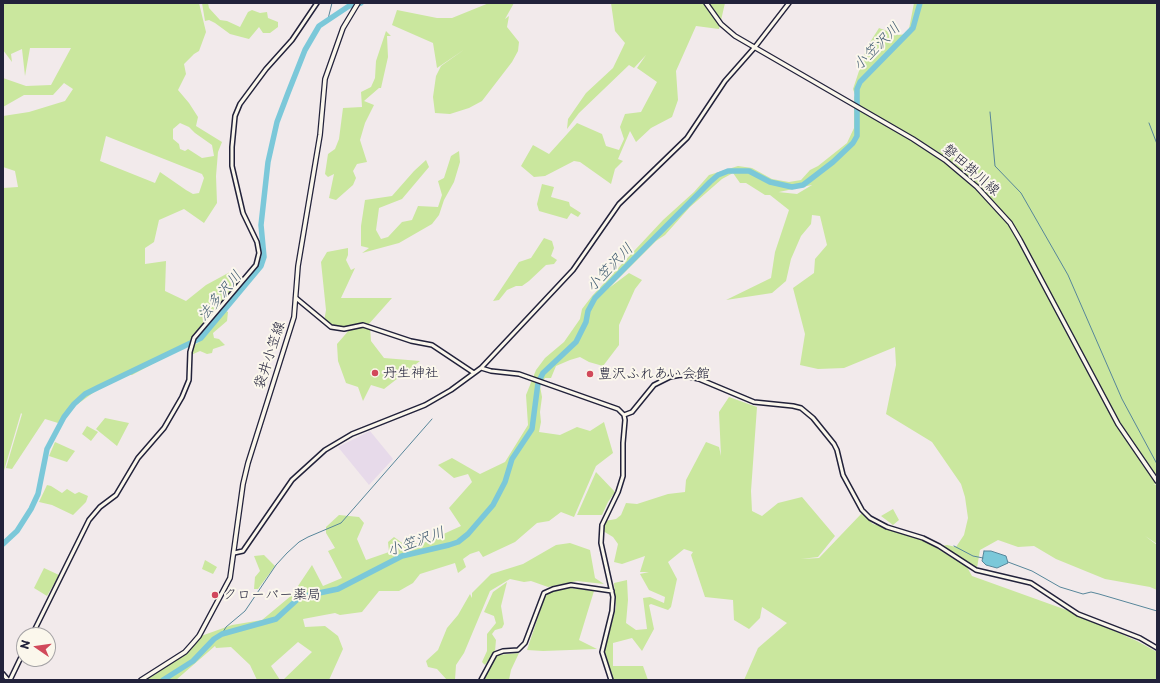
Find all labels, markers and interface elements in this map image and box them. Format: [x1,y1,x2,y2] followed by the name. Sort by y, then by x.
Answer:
[849,19,905,75] water label: 小笠沢川
[939,141,1003,199] street label: 磐田掛川線
[583,240,637,296] water label: 小笠沢川
[194,267,246,325] water label: 法多沢川
[251,319,289,391] street label: 袋井小笠線
[383,365,439,381] place label: 丹生神社
[598,366,710,382] place label: 豊沢ふれあい会館
[370,368,380,378] marker: 丹生神社
[585,369,595,379] marker: 豊沢ふれあい会館
[385,524,447,560] water label: 小笠沢川
[223,587,321,603] place label: クローバー薬局
[210,590,220,600] marker: クローバー薬局
[16,627,56,667] north arrow
[16,638,34,651] text: N

